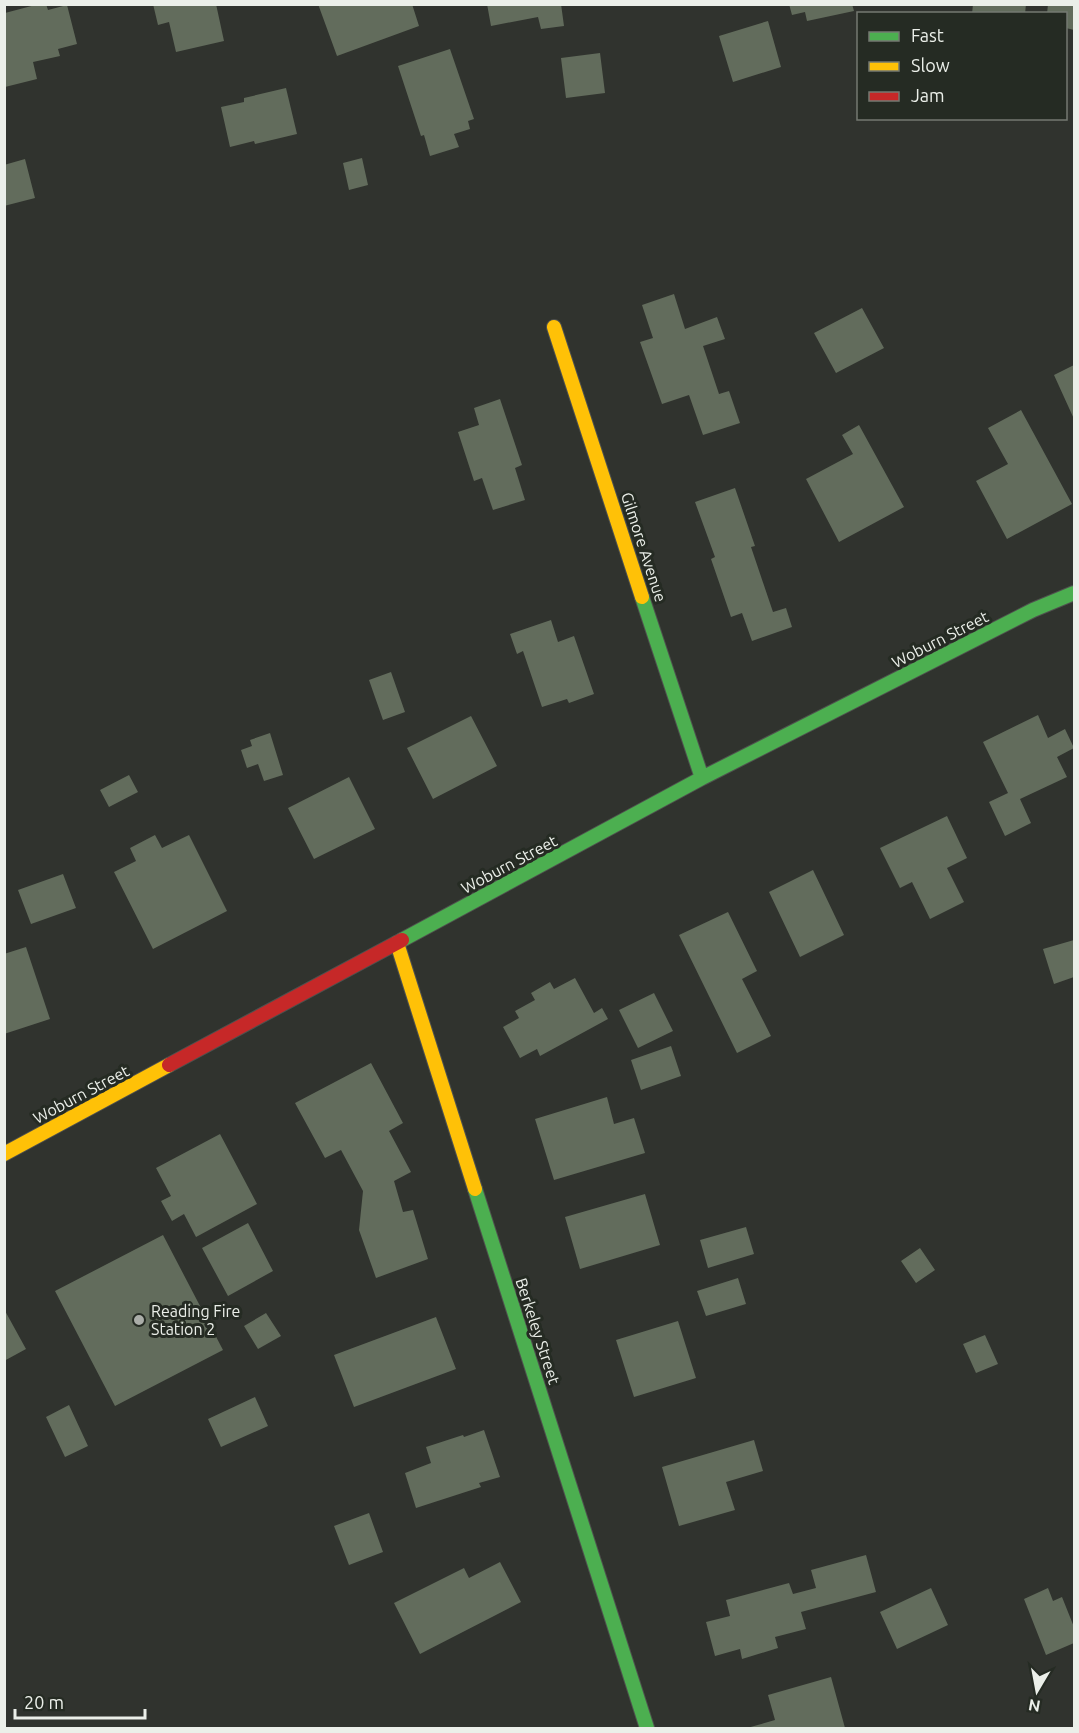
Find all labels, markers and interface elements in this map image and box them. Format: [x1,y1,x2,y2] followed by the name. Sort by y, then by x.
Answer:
[857,12,1067,120] legend
[911,25,944,45] text: Fast
[911,55,950,75] text: Slow
[911,85,945,105] text: Jam
[618,490,670,604] street label: Gilmore Avenue
[889,607,992,671] street label: Woburn Street
[458,831,561,897] street label: Woburn Street
[30,1061,133,1127] street label: Woburn Street
[512,1276,564,1387] street label: Berkeley Street
[151,1302,240,1338] place label: Reading Fire Station 2
[132,1313,146,1327] marker: Reading Fire Station 2
[1007,1661,1067,1721] north arrow
[15,1682,146,1720] scale bar
[24,1692,64,1712] text: 20 m
[1027,1696,1042,1716] text: N

